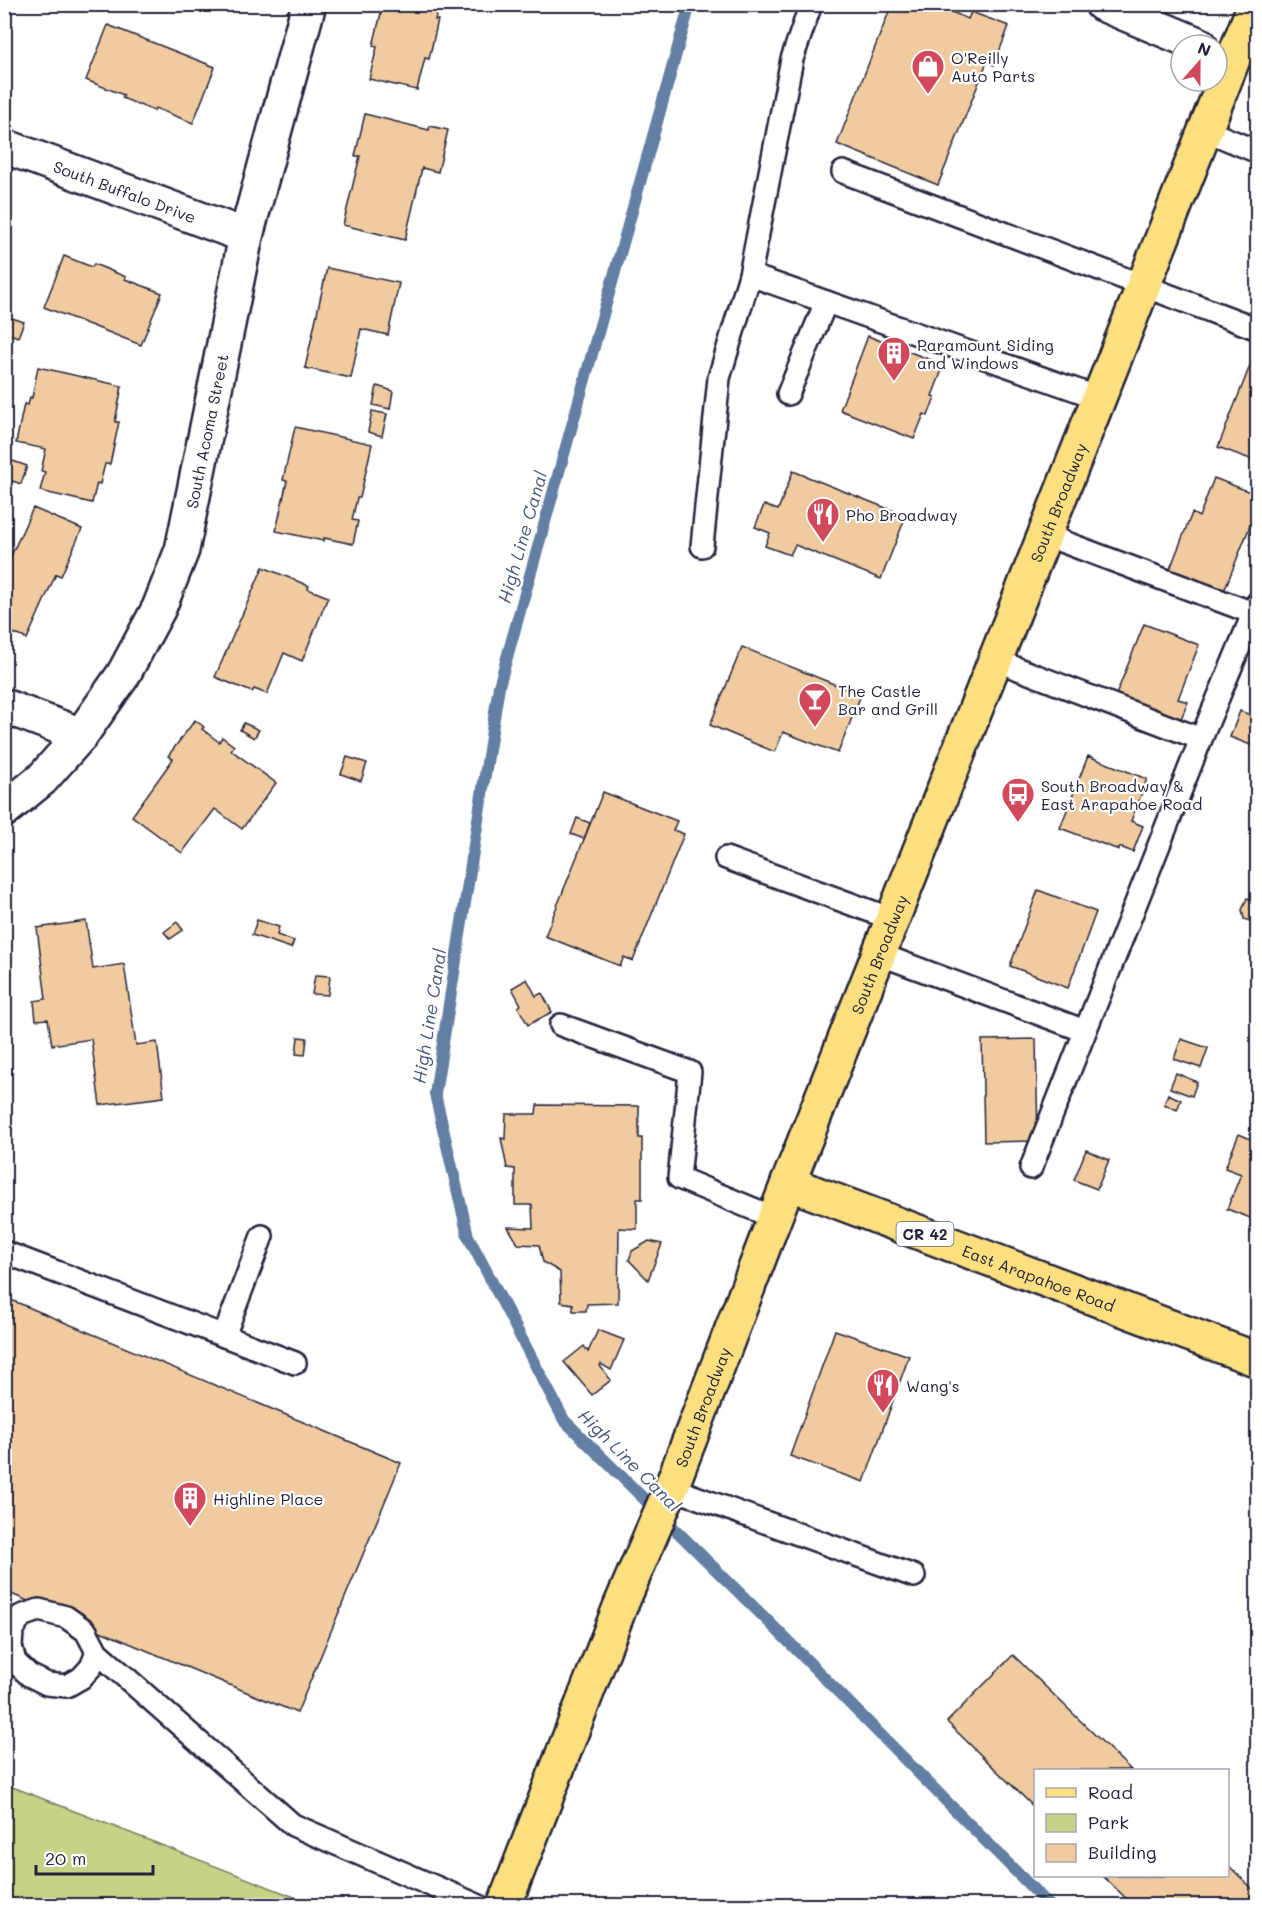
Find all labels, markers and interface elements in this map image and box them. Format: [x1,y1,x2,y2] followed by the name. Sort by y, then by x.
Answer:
[1169,33,1229,93] north arrow
[1195,37,1214,61] text: N
[951,47,1035,86] place label: O'Reilly Auto Parts
[910,48,946,95] shop icon: O'Reilly Auto Parts
[51,155,199,227] street label: South Buffalo Drive
[917,334,1054,373] place label: Paramount Siding and Windows
[876,335,912,382] building icon: Paramount Siding and Windows
[180,352,232,510] street label: South Acoma Street
[1025,439,1091,565] street label: South Broadway
[492,468,552,606] water label: High Line Canal
[805,496,841,543] restaurant icon: Pho Broadway
[846,504,958,525] place label: Pho Broadway
[838,680,938,719] place label: The Castle Bar and Grill
[797,681,833,728] bar icon: The Castle Bar and Grill
[1041,775,1202,814] place label: South Broadway & East Arapahoe Road
[1000,776,1036,823] bus stop icon: South Broadway & East Arapahoe Road
[846,891,912,1017] street label: South Broadway
[406,946,452,1085] water label: High Line Canal
[896,1222,954,1246] road number: CR 42
[960,1239,1118,1316] street label: East Arapahoe Road
[670,1344,735,1470] street label: South Broadway
[865,1367,901,1414] restaurant icon: Wang's
[906,1375,959,1396] place label: Wang's
[573,1403,687,1517] water label: High Line Canal
[172,1480,208,1527] building icon: Highline Place
[213,1488,323,1509] place label: Highline Place
[1034,1769,1229,1877] legend
[1088,1780,1133,1804] text: Road
[1088,1810,1129,1834] text: Park
[36,1838,153,1876] scale bar
[1088,1840,1156,1864] text: Building
[45,1846,86,1870] text: 20 m

